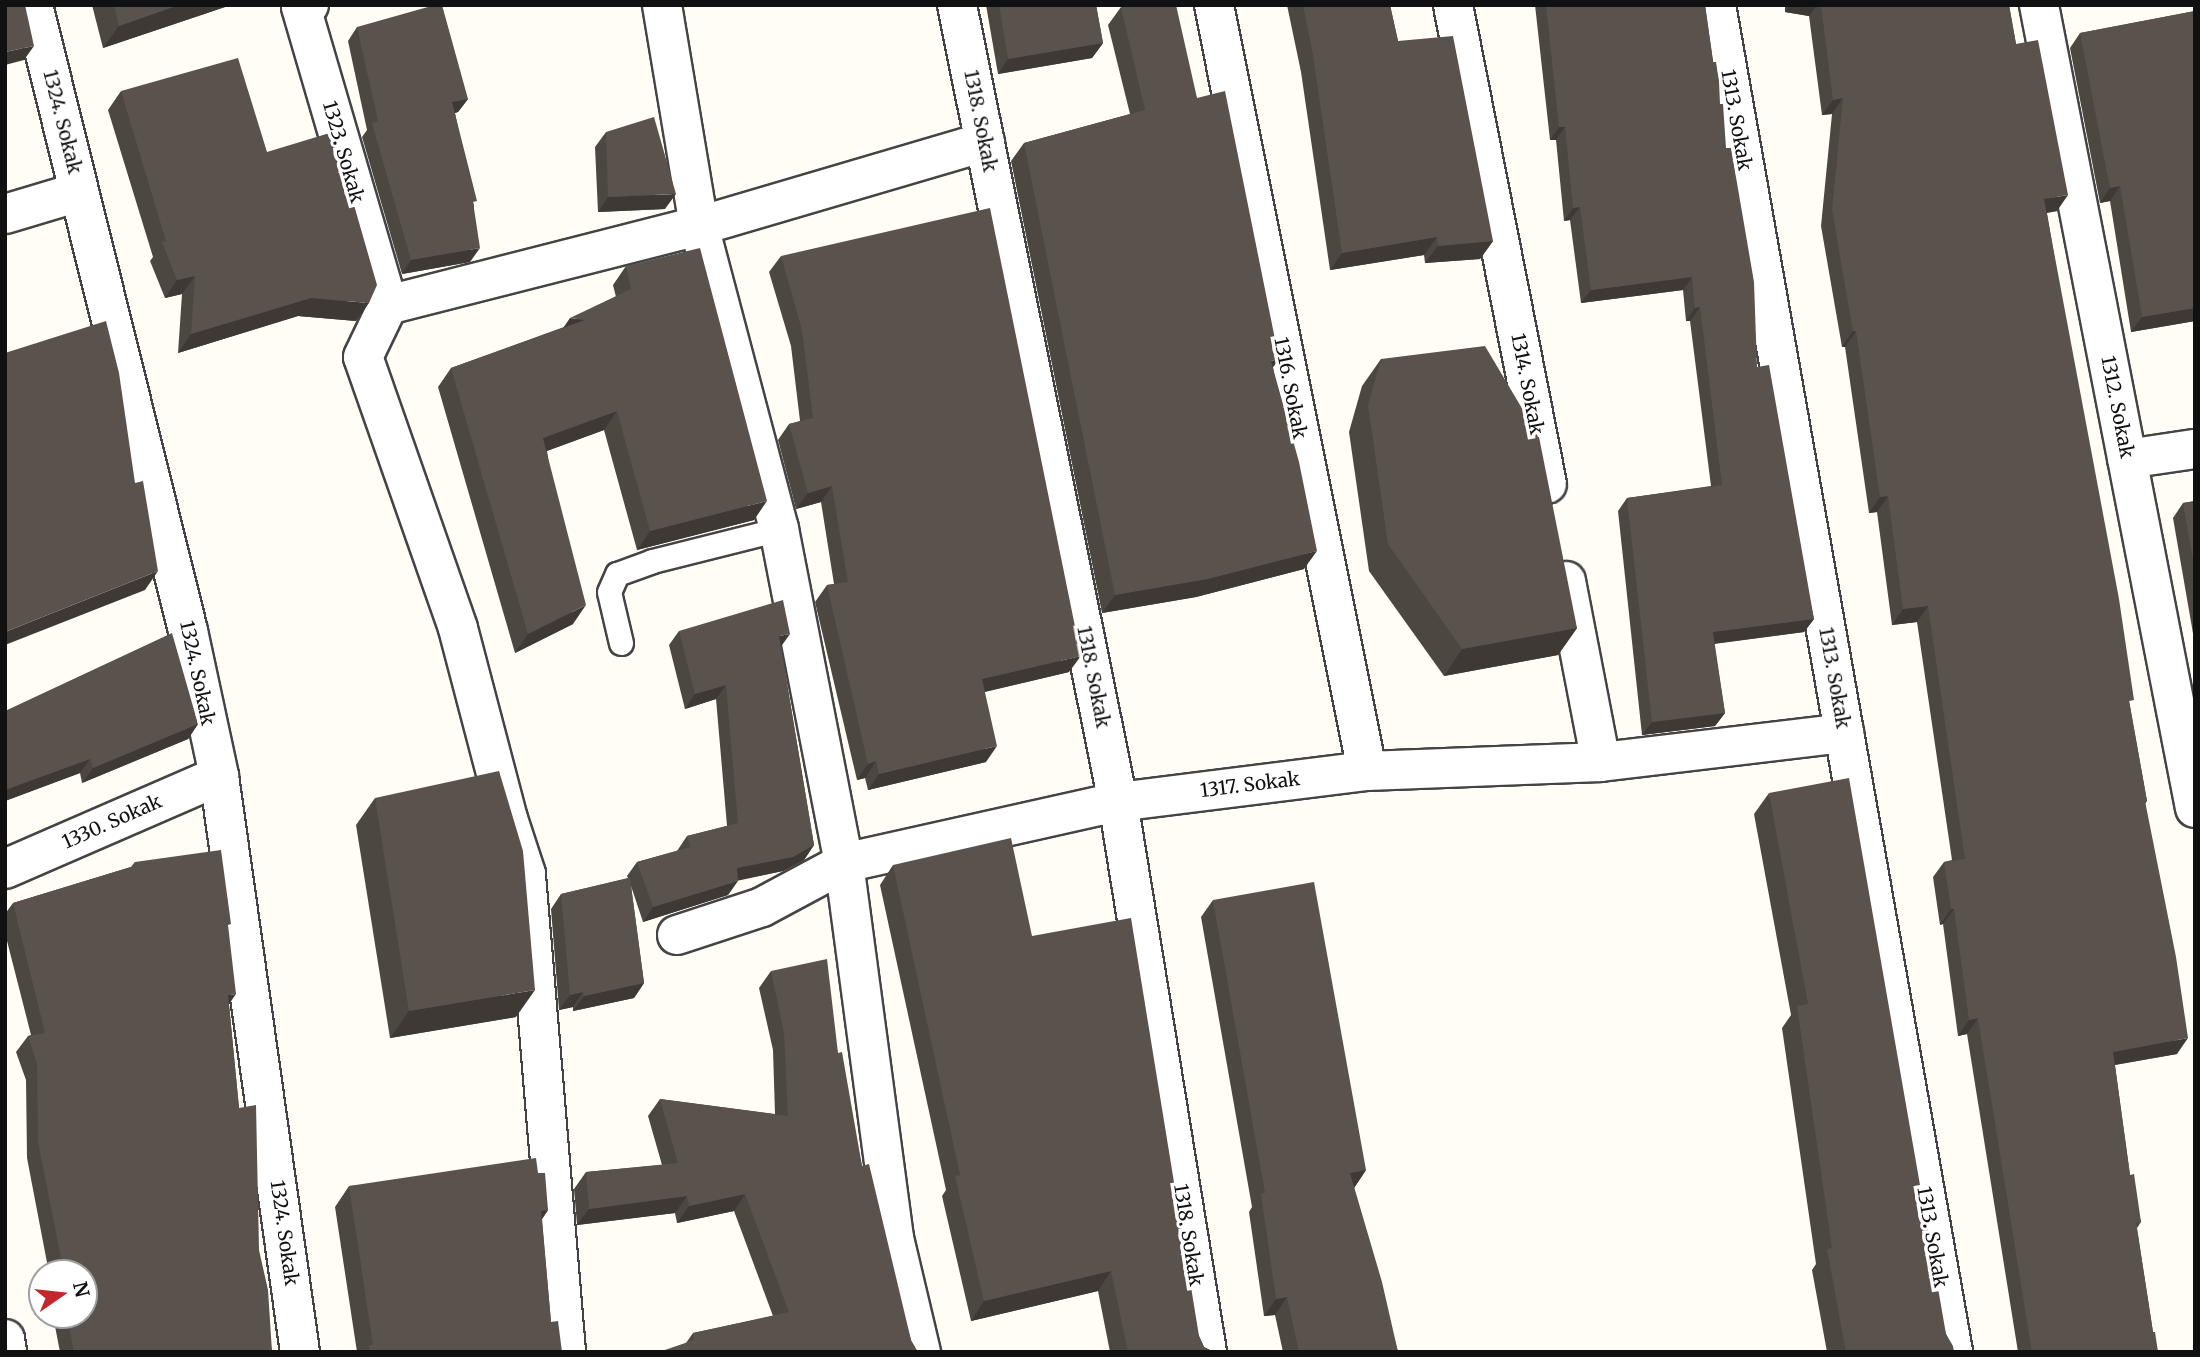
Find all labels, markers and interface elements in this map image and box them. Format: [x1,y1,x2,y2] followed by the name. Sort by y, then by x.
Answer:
[38,68,86,176] street label: 1324. Sokak
[959,68,1001,174] street label: 1318. Sokak
[1716,68,1756,172] street label: 1313. Sokak
[318,98,368,206] street label: 1323. Sokak
[1506,331,1548,437] street label: 1314. Sokak
[1269,335,1311,441] street label: 1316. Sokak
[2096,354,2138,460] street label: 1312. Sokak
[175,619,219,727] street label: 1324. Sokak
[1072,624,1114,730] street label: 1318. Sokak
[1814,626,1854,730] street label: 1313. Sokak
[1199,768,1301,802] street label: 1317. Sokak
[59,790,165,854] street label: 1330. Sokak
[265,1179,303,1287] street label: 1324. Sokak
[1169,1182,1207,1288] street label: 1318. Sokak
[1912,1185,1952,1289] street label: 1313. Sokak
[28,1259,98,1329] north arrow
[68,1279,95,1300] text: N

